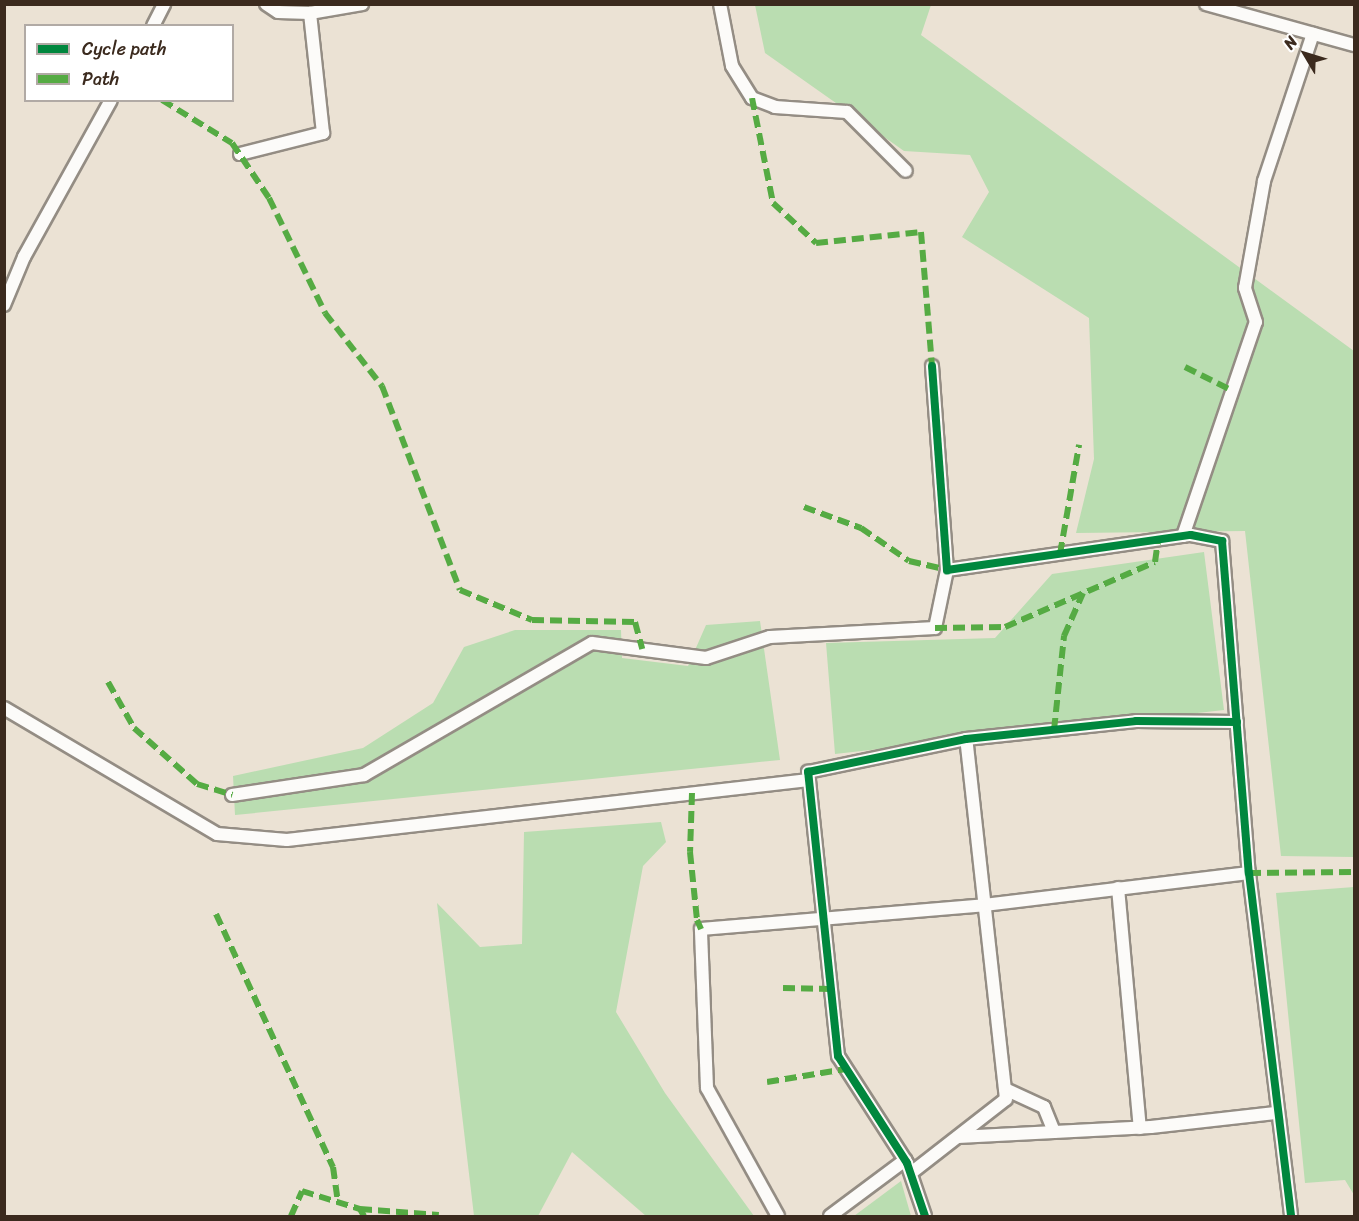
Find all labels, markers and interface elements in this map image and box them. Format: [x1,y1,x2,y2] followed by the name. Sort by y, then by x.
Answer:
[24,24,234,102] legend
[1275,24,1335,84] north arrow
[1276,29,1305,56] text: N
[82,33,166,65] text: Cycle path
[82,63,119,95] text: Path

